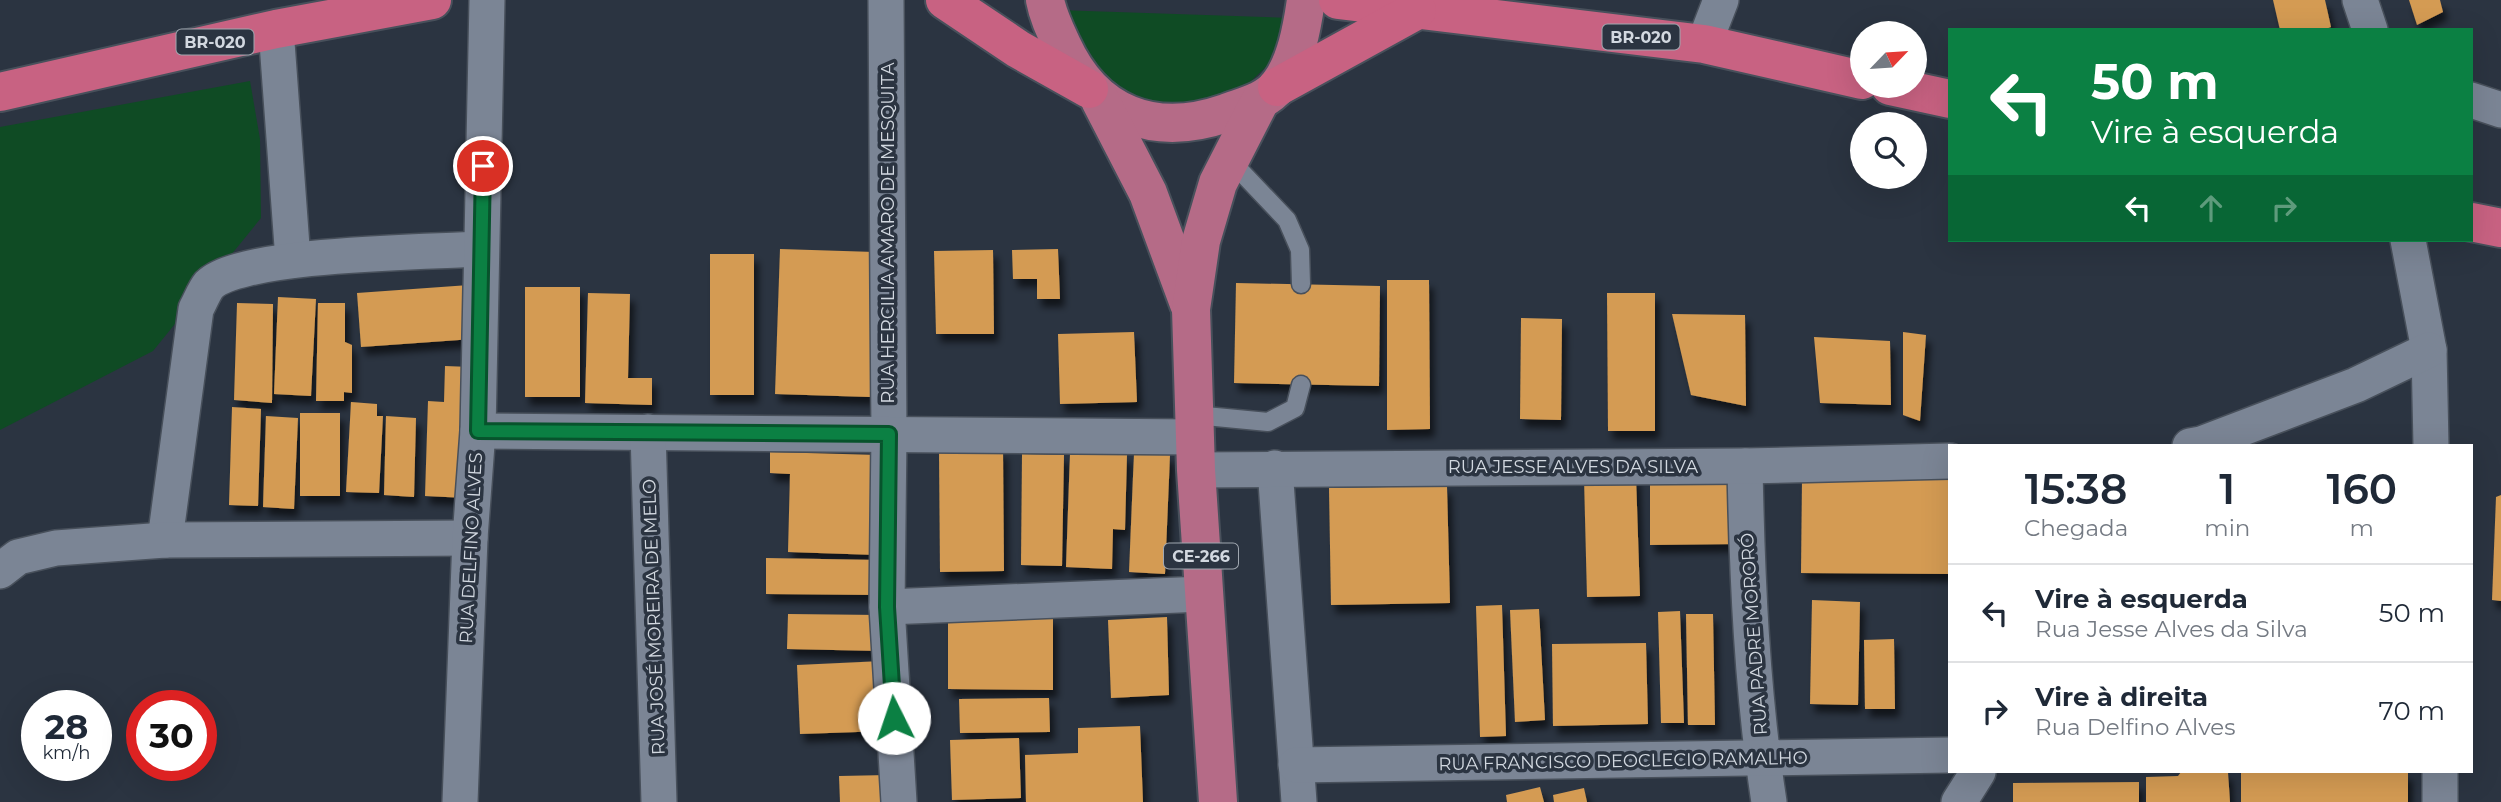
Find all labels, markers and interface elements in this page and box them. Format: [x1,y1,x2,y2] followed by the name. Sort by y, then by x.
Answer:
[1850,21,1927,98] north arrow
[1850,21,1927,189] map controls
[1602,24,1680,50] road number: BR-020
[176,30,254,54] road number: BR-020
[2091,52,2219,111] text: 50 m
[1976,56,2067,147] icon: left
[877,62,899,404] street label: RUA HERCILIA AMARO DE MESQUITA
[1850,112,1927,189] button: search
[2091,112,2339,151] text: Vire à esquerda
[453,136,513,196] pin
[464,147,502,185] icon: arrive
[2119,189,2157,227] icon: left
[2192,189,2230,227] icon: ahead
[2265,189,2303,227] icon: right
[455,452,487,644] street label: RUA DELFINO ALVES
[1448,456,1698,478] street label: RUA JESSE ALVES DA SILVA
[2025,463,2127,515] text: 15:38
[2219,463,2235,515] text: 1
[2326,463,2397,515] text: 160
[638,479,670,755] street label: RUA JOSÉ MOREIRA DE MELO
[2024,514,2128,542] text: Chegada
[2204,514,2250,542] text: min
[2349,514,2374,542] text: m
[1736,532,1772,736] street label: RUA PADRE MORORÓ
[1164,544,1238,568] road number: CE-266
[2035,583,2248,615] text: Vire à esquerda
[1976,594,2014,632] icon: left
[2379,597,2445,629] text: 50 m
[2035,615,2308,643] text: Rua Jesse Alves da Silva
[857,681,931,755] position arrow
[2035,681,2208,713] text: Vire à direita
[126,690,217,781] speed limit sign: 30
[1976,692,2014,730] icon: right
[2379,695,2445,727] text: 70 m
[45,705,88,748] text: 28
[2035,713,2235,741] text: Rua Delfino Alves
[42,742,91,764] text: km/h
[1438,747,1808,775] street label: RUA FRANCISCO DEOCLECIO RAMALHO

